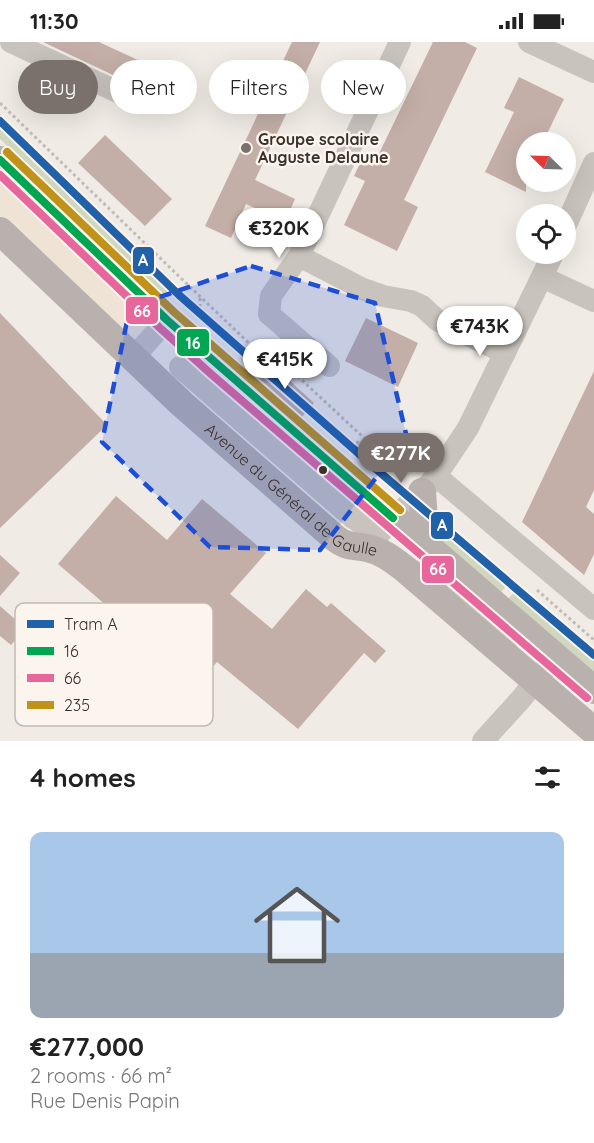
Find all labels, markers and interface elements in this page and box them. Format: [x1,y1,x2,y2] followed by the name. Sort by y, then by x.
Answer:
[30,7,78,35] text: 11:30
[18,60,98,114] chip: Buy
[110,60,197,114] chip: Rent
[209,60,309,114] chip: Filters
[321,60,406,114] chip: New
[258,129,388,167] place label: Groupe scolaire Auguste Delaune
[516,132,576,192] north arrow
[516,132,576,264] map controls
[239,141,253,155] marker: Groupe scolaire Auguste Delaune
[516,204,576,264] button: locate
[237,208,321,259] pin: €320K
[249,215,309,240] text: €320K
[132,246,155,275] line badge: A
[138,250,149,270] text: A
[125,296,159,325] line badge: 66
[133,301,151,321] text: 66
[438,306,522,357] pin: €743K
[451,313,509,338] text: €743K
[176,328,210,357] line badge: 16
[185,333,201,353] text: 16
[243,339,327,390] pin: €415K
[257,346,313,371] text: €415K
[201,419,380,560] street label: Avenue du Général de Gaulle
[359,433,443,484] pin: €277K
[372,440,430,465] text: €277K
[317,464,329,476] unlabelled marker
[430,511,454,540] line badge: A
[437,515,448,535] text: A
[421,555,455,584] line badge: 66
[429,559,447,579] text: 66
[15,603,213,726] legend
[64,614,118,634] text: Tram A
[64,641,79,661] text: 16
[64,668,82,688] text: 66
[64,695,90,715] text: 235
[30,761,136,794] text: 4 homes
[531,761,564,794] icon: filters
[243,871,351,979] icon: home
[30,1030,144,1063] text: €277,000
[30,1063,172,1088] text: 2 rooms · 66 m²
[30,1088,180,1113] text: Rue Denis Papin

